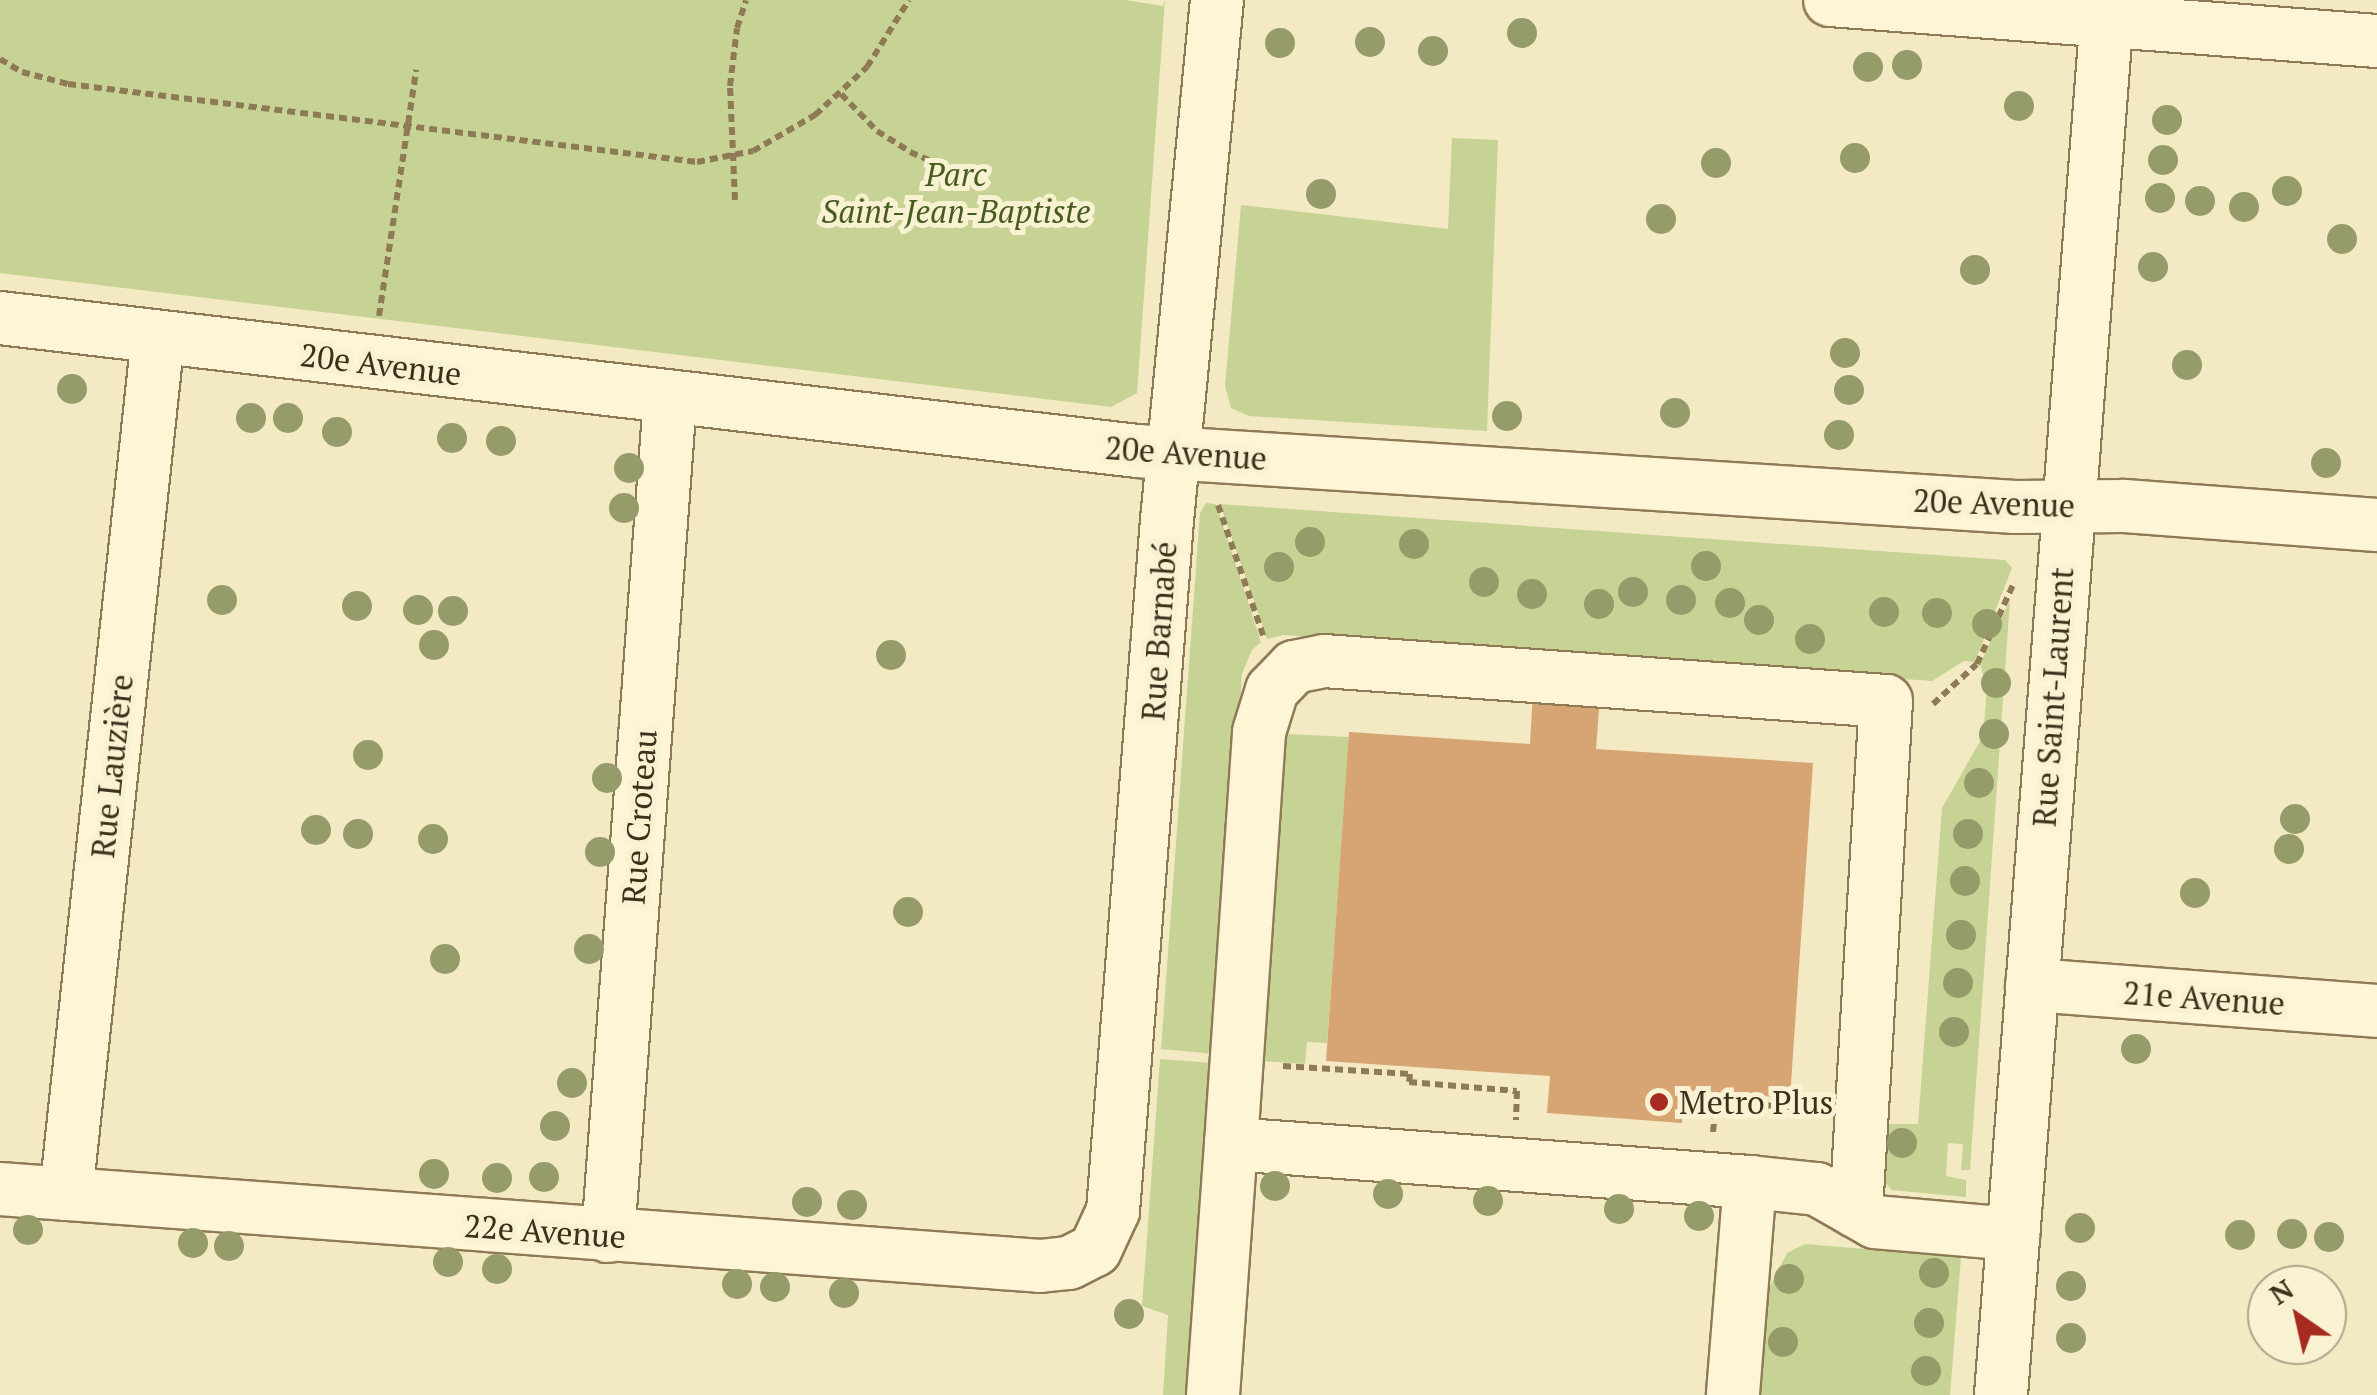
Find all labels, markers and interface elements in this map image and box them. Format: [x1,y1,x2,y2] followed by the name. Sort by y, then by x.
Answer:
[821,156,1091,231] park label: Parc Saint-Jean-Baptiste
[298,335,464,393] street label: 20e Avenue
[1103,428,1269,478] street label: 20e Avenue
[1912,481,2076,525] street label: 20e Avenue
[1134,540,1184,722] street label: Rue Barnabé
[2025,566,2081,828] street label: Rue Saint-Laurent
[83,672,141,860] street label: Rue Lauzière
[614,728,664,906] street label: Rue Croteau
[2121,973,2287,1023] street label: 21e Avenue
[1679,1083,1833,1121] place label: Metro Plus
[1648,1091,1670,1113] marker: Metro Plus
[462,1206,628,1256] street label: 22e Avenue
[2247,1265,2347,1365] north arrow
[2262,1270,2300,1313] text: N

